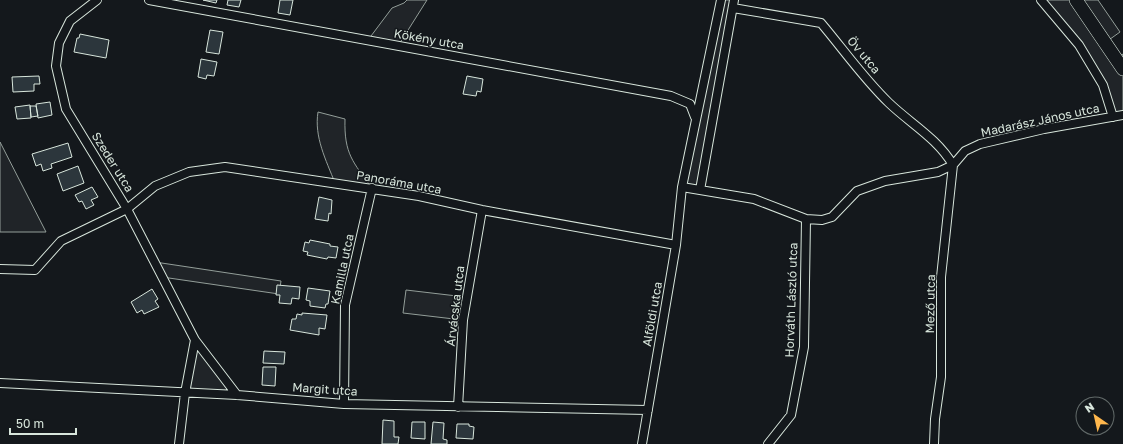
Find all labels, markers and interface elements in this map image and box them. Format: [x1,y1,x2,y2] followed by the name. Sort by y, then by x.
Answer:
[393,25,465,53] street label: Kökény utca
[844,33,884,77] street label: Öv utca
[979,100,1101,140] street label: Madarász János utca
[89,129,137,195] street label: Szeder utca
[355,167,443,197] street label: Panoráma utca
[327,232,357,306] street label: Kamilla utca
[781,242,801,358] street label: Horváth László utca
[443,265,467,347] street label: Árvácska utca
[922,274,938,334] street label: Mező utca
[639,280,665,348] street label: Alföldi utca
[292,379,358,399] street label: Margit utca
[1075,396,1115,436] north arrow
[1082,400,1096,415] text: N
[10,410,76,436] scale bar
[16,416,44,431] text: 50 m

